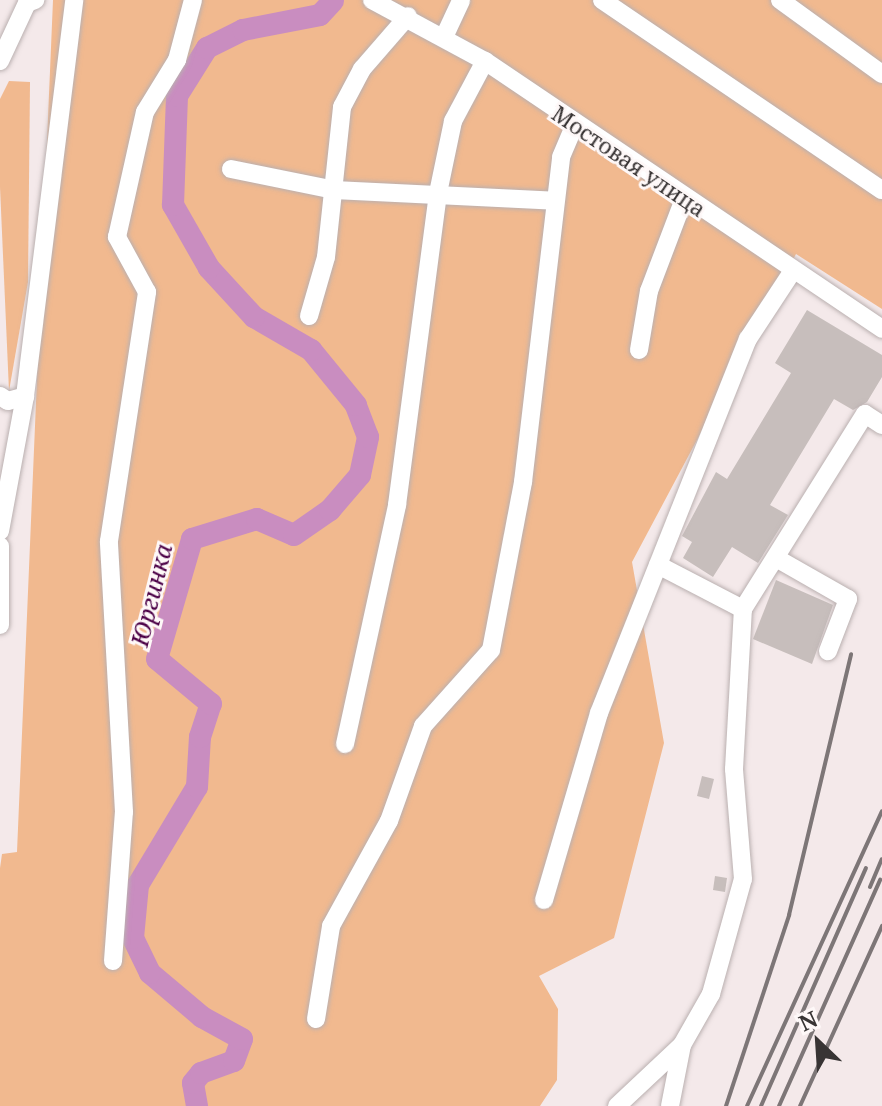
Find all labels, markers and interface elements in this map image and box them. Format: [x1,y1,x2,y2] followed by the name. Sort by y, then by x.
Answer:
[547,100,711,222] street label: Мостовая улица
[124,541,178,649] water label: Юргинка
[778,1002,858,1082] north arrow
[794,1003,822,1038] text: N

